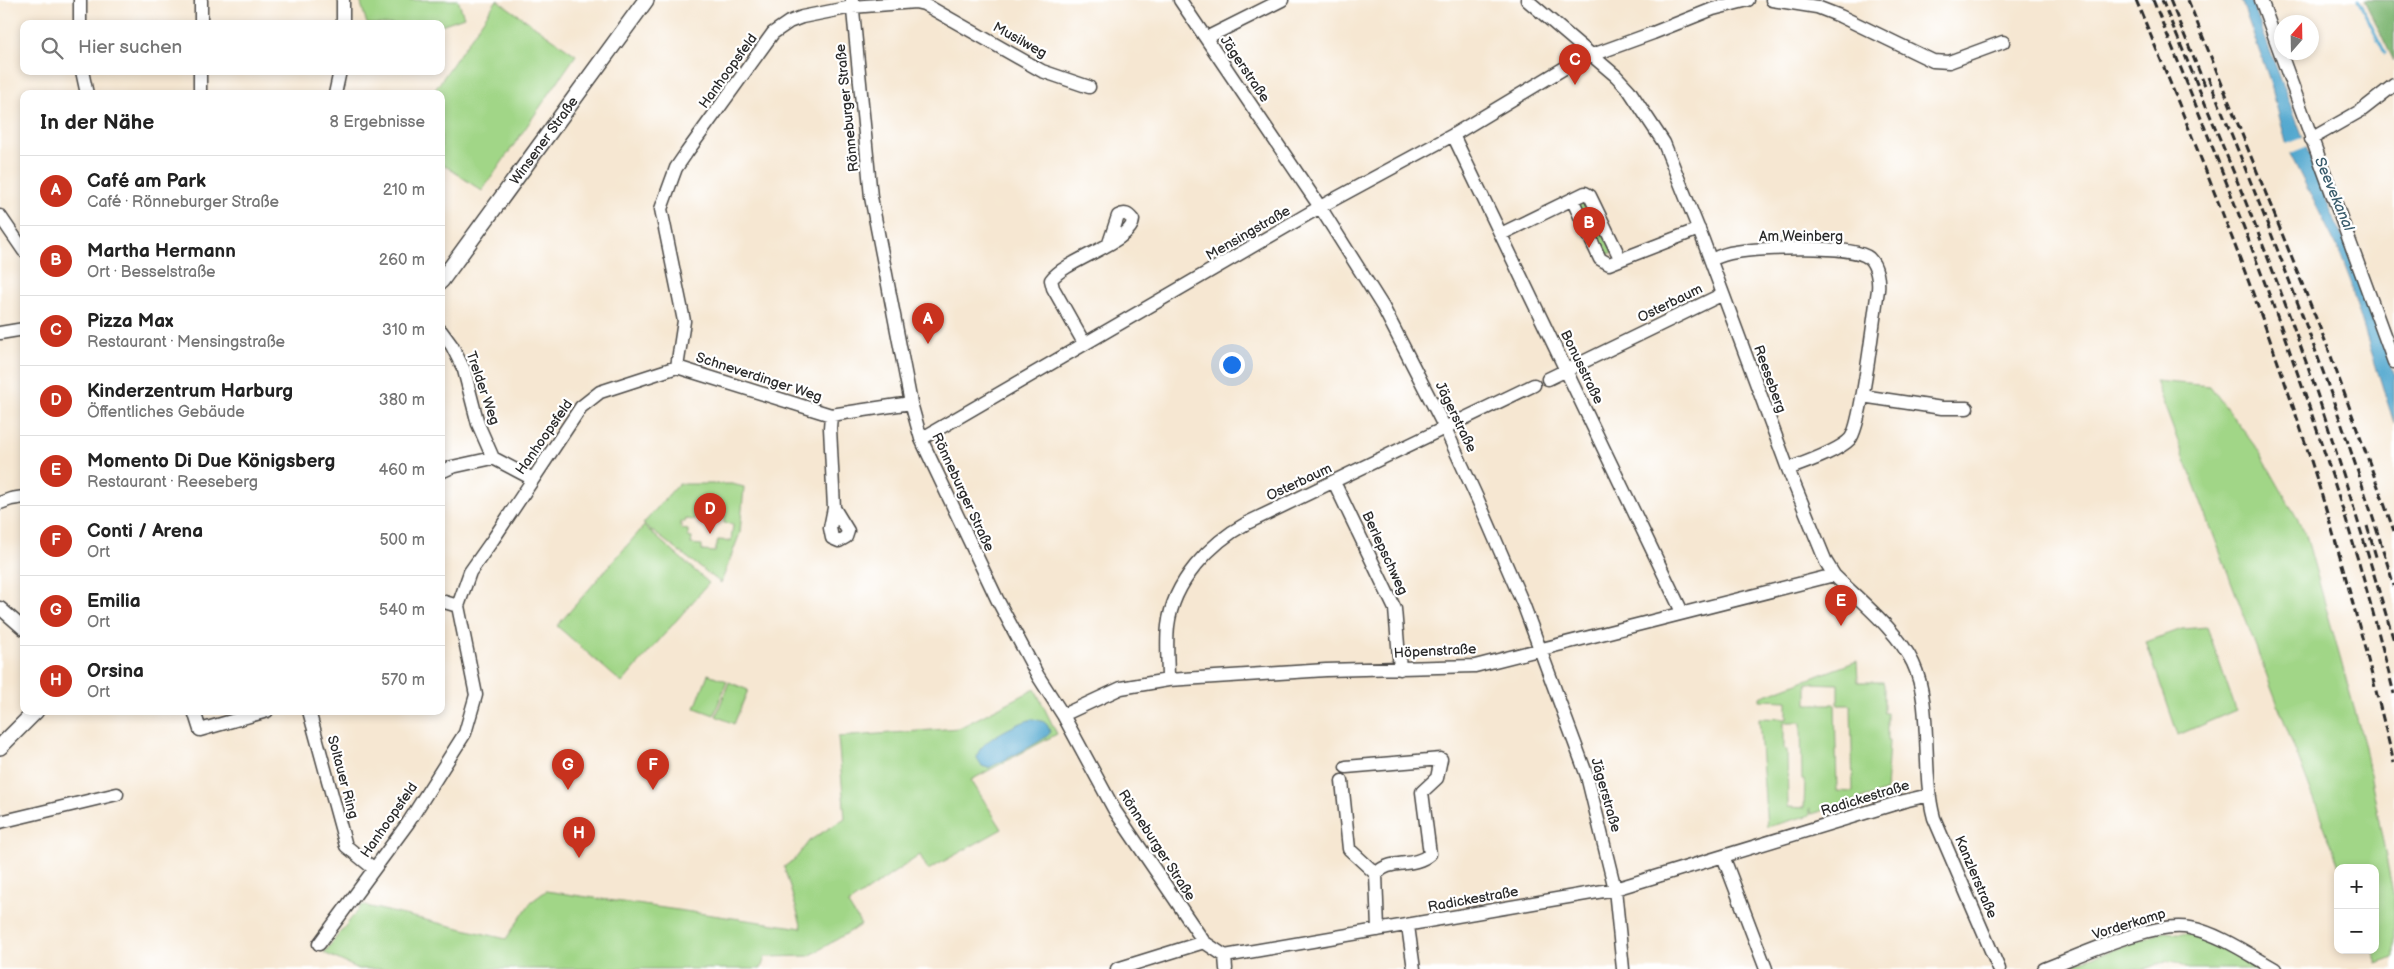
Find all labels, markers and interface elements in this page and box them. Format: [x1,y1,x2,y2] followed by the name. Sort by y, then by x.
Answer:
[2274,15,2319,60] north arrow
[990,18,1050,62] street label: Musilweg
[20,20,445,75] search box
[695,30,761,112] street label: Hanhoopsfeld
[1217,33,1273,105] street label: Jägerstraße
[38,34,66,62] icon: search
[78,36,182,59] text: Hier suchen
[832,43,862,173] street label: Rönneburger Straße
[1559,44,1591,85] pin: C
[506,93,581,188] street label: Winsener Straße
[40,110,154,135] text: In der Nähe
[329,113,425,132] text: 8 Ergebnisse
[2310,154,2358,234] water label: Seevekanal
[87,170,206,193] text: Café am Park
[51,181,61,200] text: A
[383,181,425,200] text: 210 m
[87,193,279,212] text: Café · Rönneburger Straße
[1203,202,1293,264] street label: Mensingstraße
[1573,207,1605,248] pin: B
[1759,228,1843,245] street label: Am Weinberg
[87,240,236,263] text: Martha Hermann
[50,251,62,270] text: B
[379,251,425,270] text: 260 m
[87,263,216,282] text: Ort · Besselstraße
[1635,280,1705,326] street label: Osterbaum
[912,303,944,344] pin: A
[87,310,173,333] text: Pizza Max
[50,321,62,340] text: C
[382,321,425,340] text: 310 m
[1557,327,1607,407] street label: Bonusstraße
[87,333,285,352] text: Restaurant · Mensingstraße
[1750,343,1790,415] street label: Reeseberg
[462,349,504,427] street label: Trelder Weg
[694,349,824,405] street label: Schneverdinger Weg
[1219,352,1245,378] your location
[1432,379,1480,455] street label: Jägerstraße
[87,380,293,403] text: Kinderzentrum Harburg
[50,391,62,410] text: D
[379,391,425,410] text: 380 m
[512,396,576,478] street label: Hanhoopsfeld
[87,403,245,422] text: Öffentliches Gebäude
[928,430,998,554] street label: Rönneburger Straße
[87,450,335,473] text: Momento Di Due Königsberg
[1264,460,1334,504] street label: Osterbaum
[51,461,61,480] text: E
[379,461,425,480] text: 460 m
[87,473,258,492] text: Restaurant · Reeseberg
[694,493,726,534] pin: D
[1358,509,1412,597] street label: Berlepschweg
[87,520,203,543] text: Conti / Arena
[51,531,61,550] text: F
[379,531,425,550] text: 500 m
[87,543,110,562] text: Ort
[1825,585,1857,626] pin: E
[87,590,141,613] text: Emilia
[50,601,62,620] text: G
[379,601,425,620] text: 540 m
[87,613,110,632] text: Ort
[1393,640,1477,662] street label: Höpenstraße
[87,660,144,683] text: Orsina
[50,671,62,690] text: H
[381,671,425,690] text: 570 m
[87,683,110,702] text: Ort
[324,734,362,820] street label: Soltauer Ring
[552,749,584,790] pin: G
[637,749,669,790] pin: F
[1587,756,1625,834] street label: Jägerstraße
[1819,776,1911,820] street label: Radickestraße
[357,779,421,861] street label: Hanhoopsfeld
[1115,786,1199,904] street label: Rönneburger Straße
[563,817,595,858] pin: H
[1951,833,2001,921] street label: Kanzlerstraße
[2334,864,2379,954] map controls
[2334,864,2379,909] button: +
[1426,883,1520,915] street label: Radickestraße
[2090,905,2168,943] street label: Vorderkamp
[2334,909,2379,954] button: −

